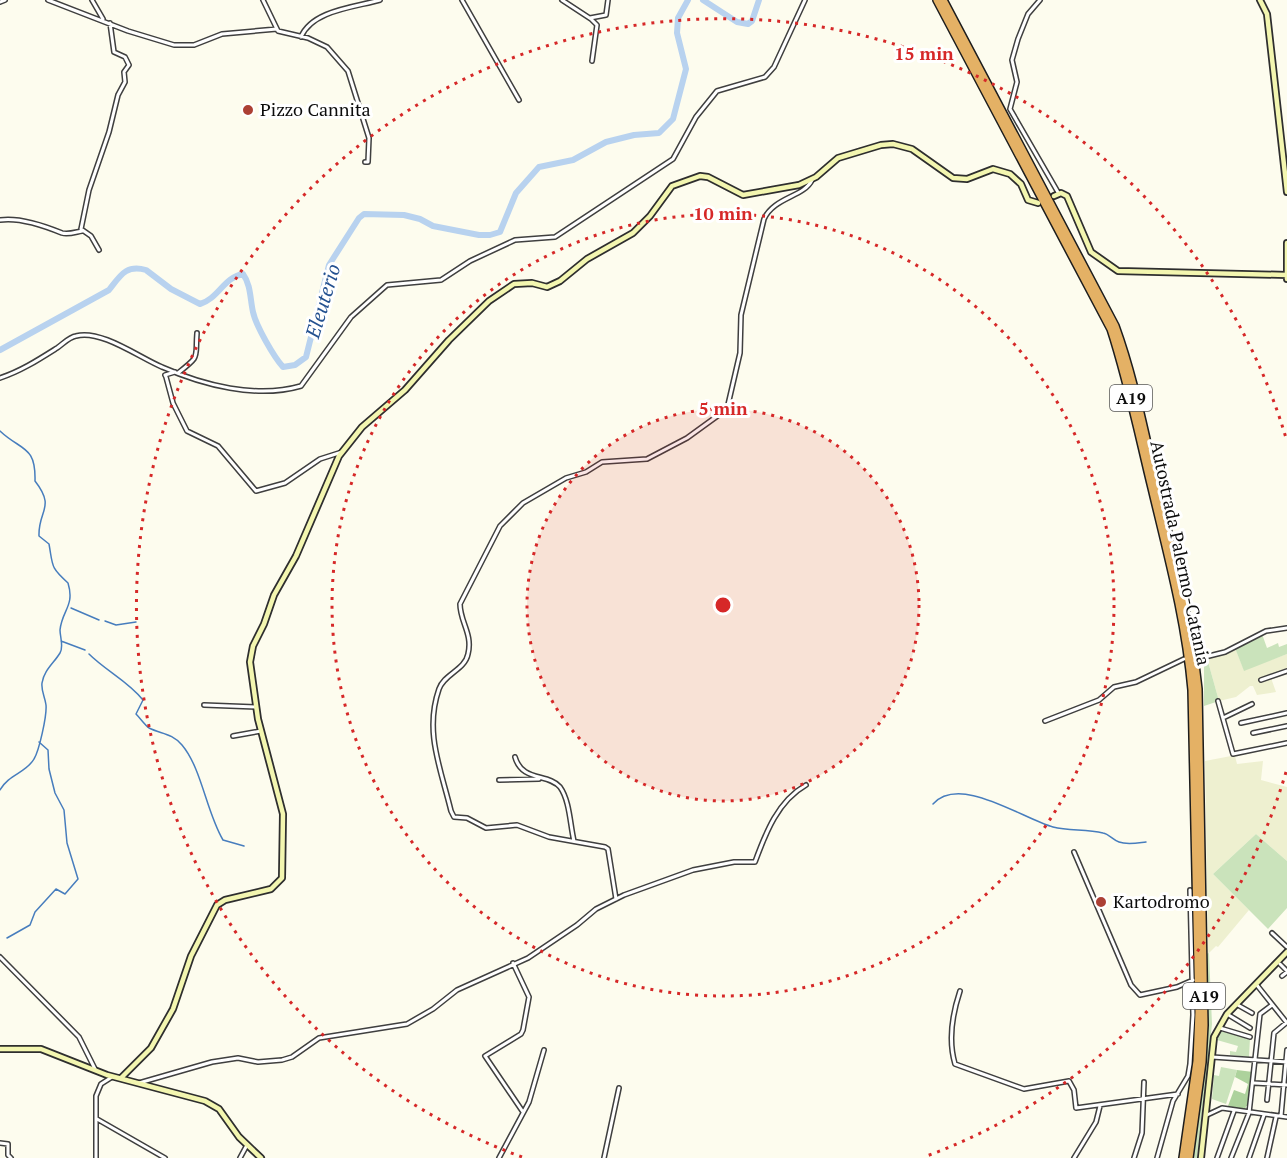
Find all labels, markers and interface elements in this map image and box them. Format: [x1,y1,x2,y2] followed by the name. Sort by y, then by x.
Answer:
[894,41,954,65] text: 15 min
[260,97,371,121] place label: Pizzo Cannita
[241,103,255,117] marker: Pizzo Cannita
[693,201,753,225] text: 10 min
[298,260,347,342] water label: Eleuterio
[1110,385,1152,411] road number: A19
[698,396,748,420] text: 5 min
[1145,438,1217,667] street label: Autostrada Palermo-Catania
[713,595,733,615] centre of rings
[1113,889,1210,913] place label: Kartodromo
[1094,895,1108,909] marker: Kartodromo
[1183,983,1225,1009] road number: A19

